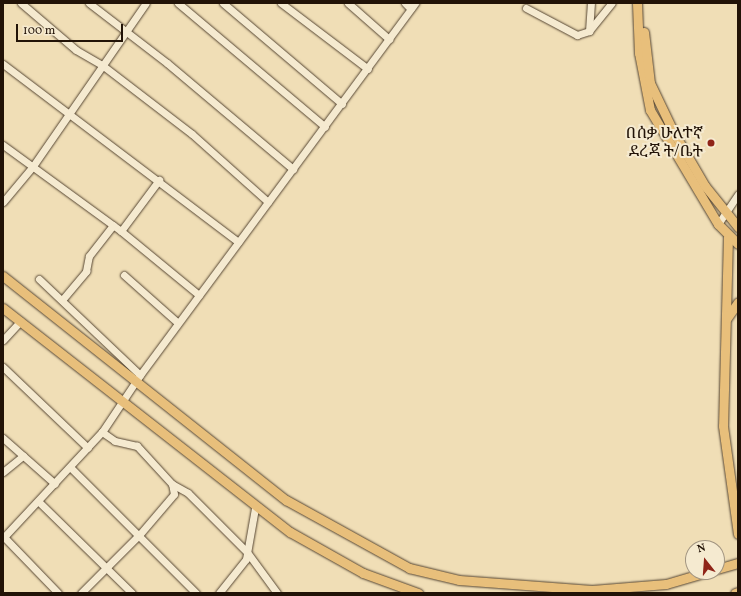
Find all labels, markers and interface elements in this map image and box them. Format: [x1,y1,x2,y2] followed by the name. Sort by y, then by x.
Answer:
[18,16,125,42] scale bar
[23,23,55,39] text: 100 m
[626,124,703,162] place label: በሰቃ ሁለተኛ ደረጃ ት/ቤት
[706,138,716,148] marker: በሰቃ ሁለተኛ ደረጃ ት/ቤት
[685,540,725,580] north arrow
[696,541,708,557] text: N

